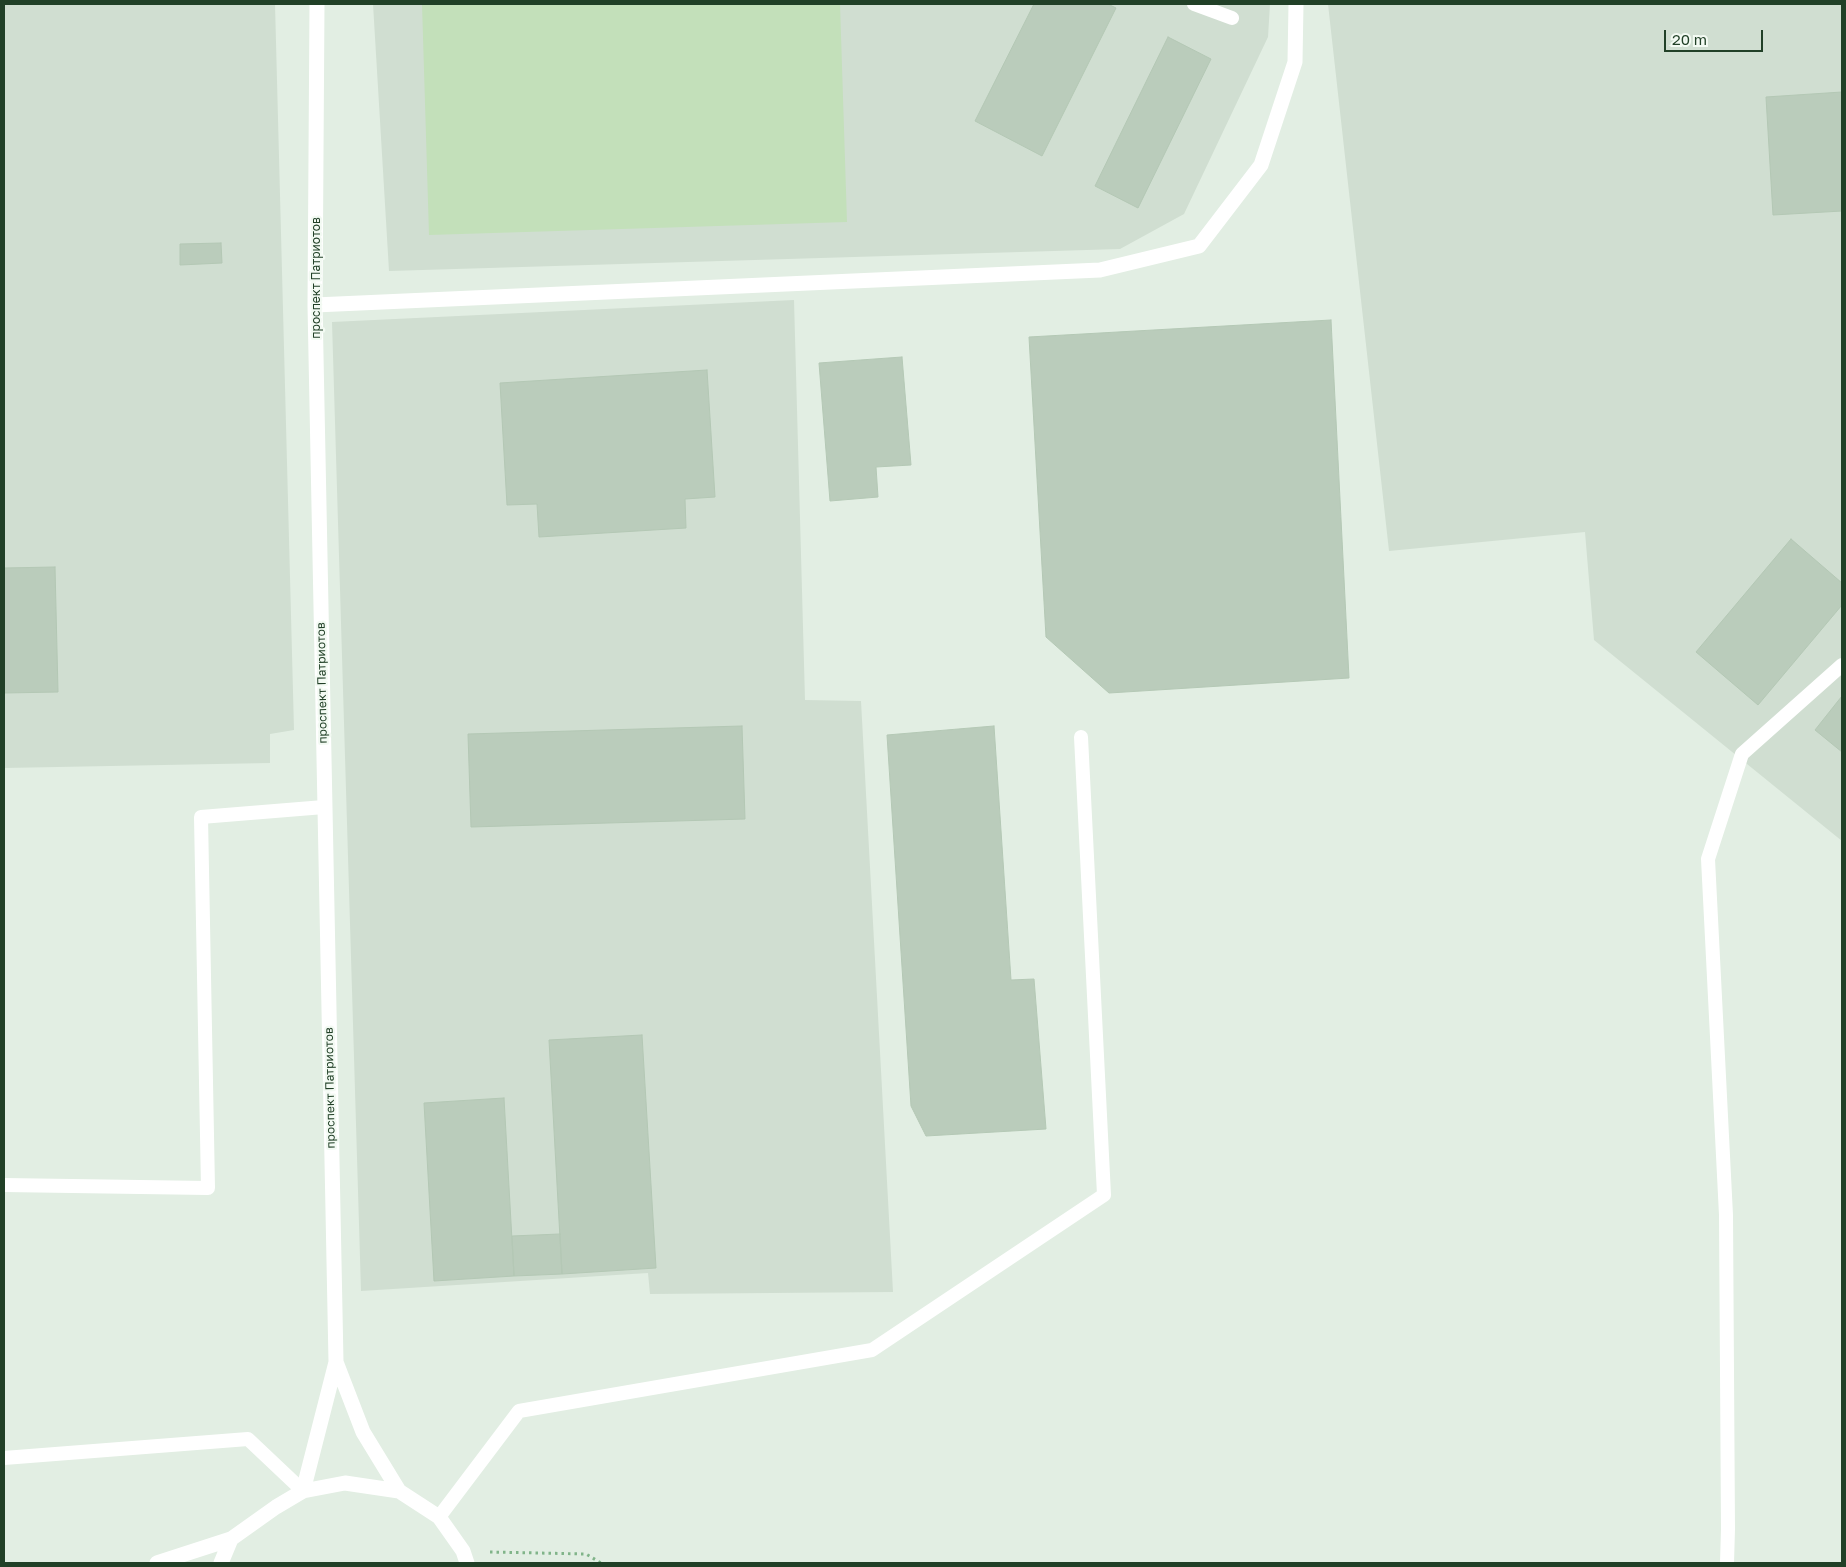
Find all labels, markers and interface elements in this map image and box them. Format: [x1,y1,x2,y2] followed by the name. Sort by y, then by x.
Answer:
[1666,20,1765,52] scale bar
[1672,30,1707,48] text: 20 m
[309,217,323,339] street label: проспект Патриотов
[314,622,330,744] street label: проспект Патриотов
[322,1027,338,1149] street label: проспект Патриотов

